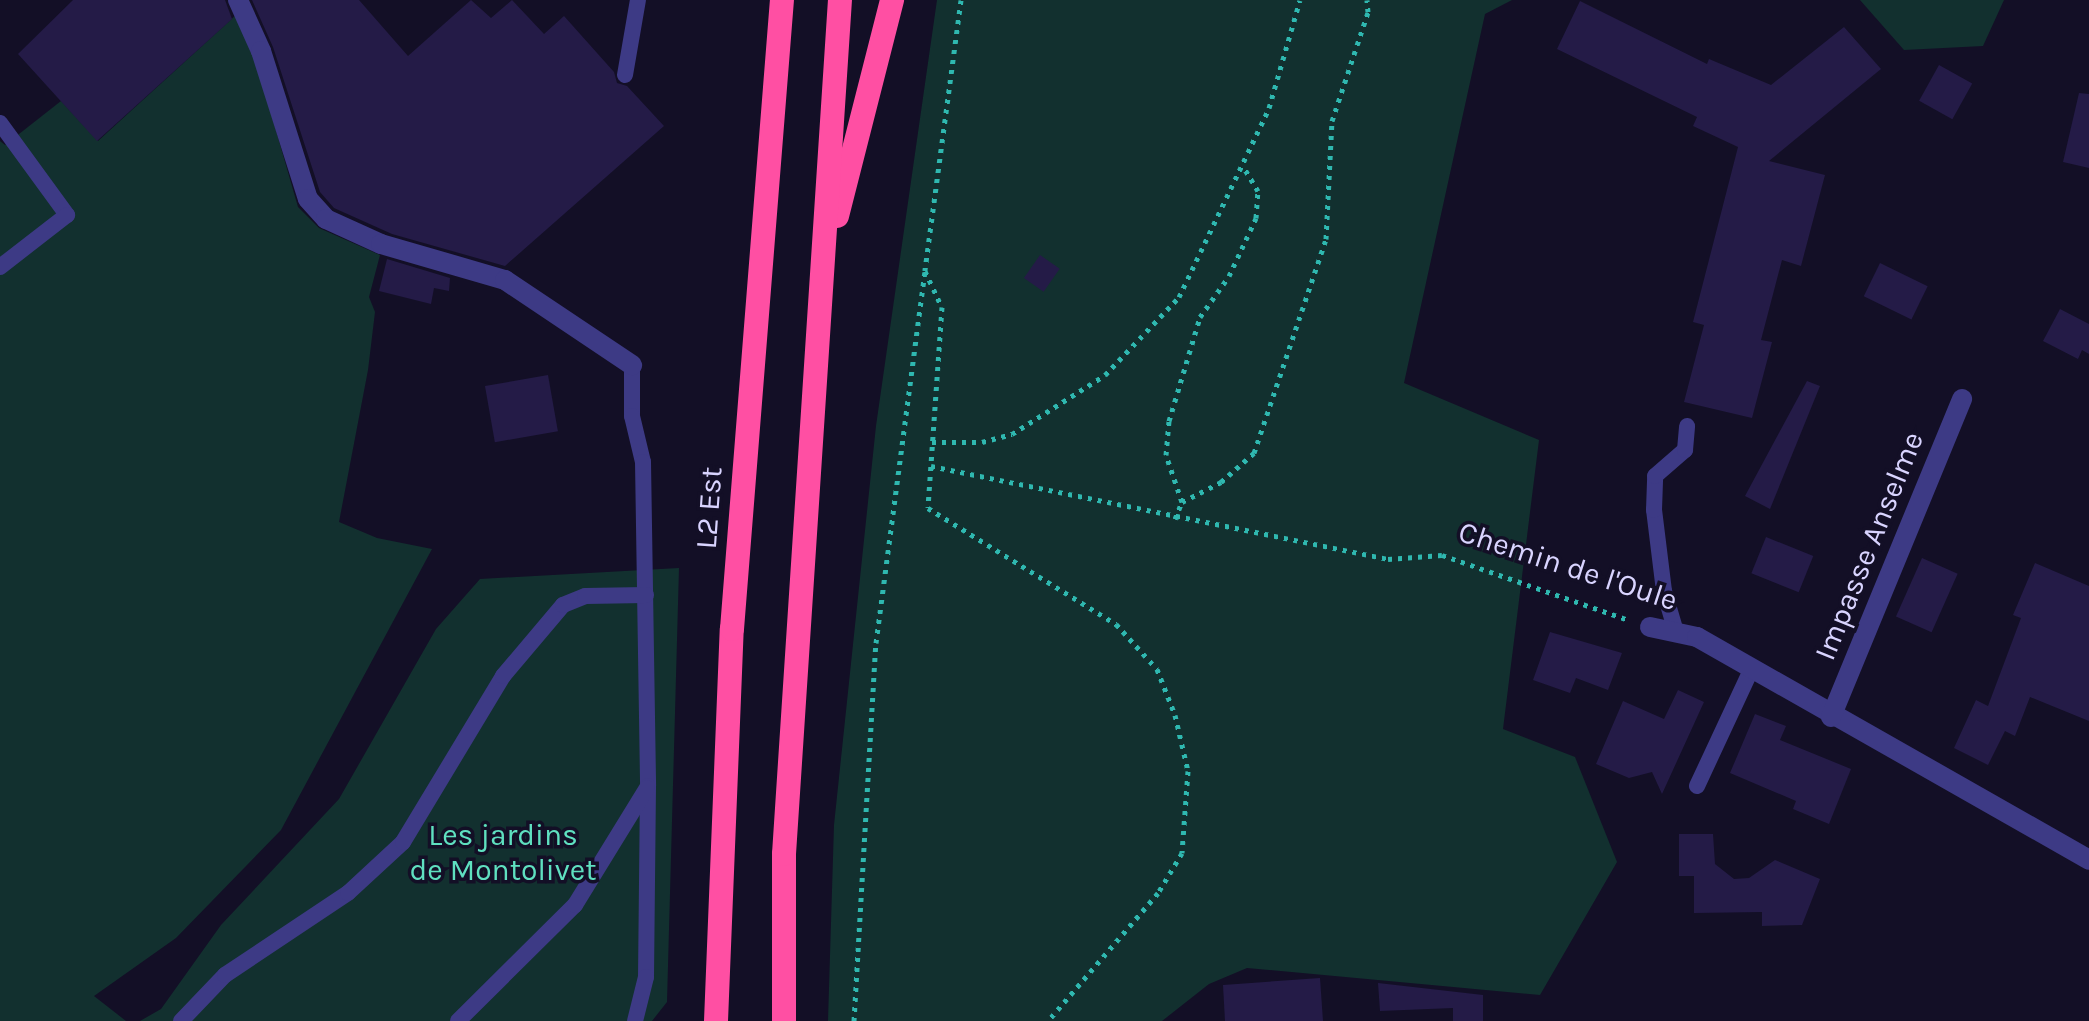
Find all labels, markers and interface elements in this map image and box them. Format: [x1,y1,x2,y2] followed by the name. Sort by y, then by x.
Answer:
[1807,427,1931,665] street label: Impasse Anselme
[688,466,730,550] street label: L2 Est
[1454,514,1682,618] street label: Chemin de l'Oule
[410,817,596,888] park label: Les jardins de Montolivet

